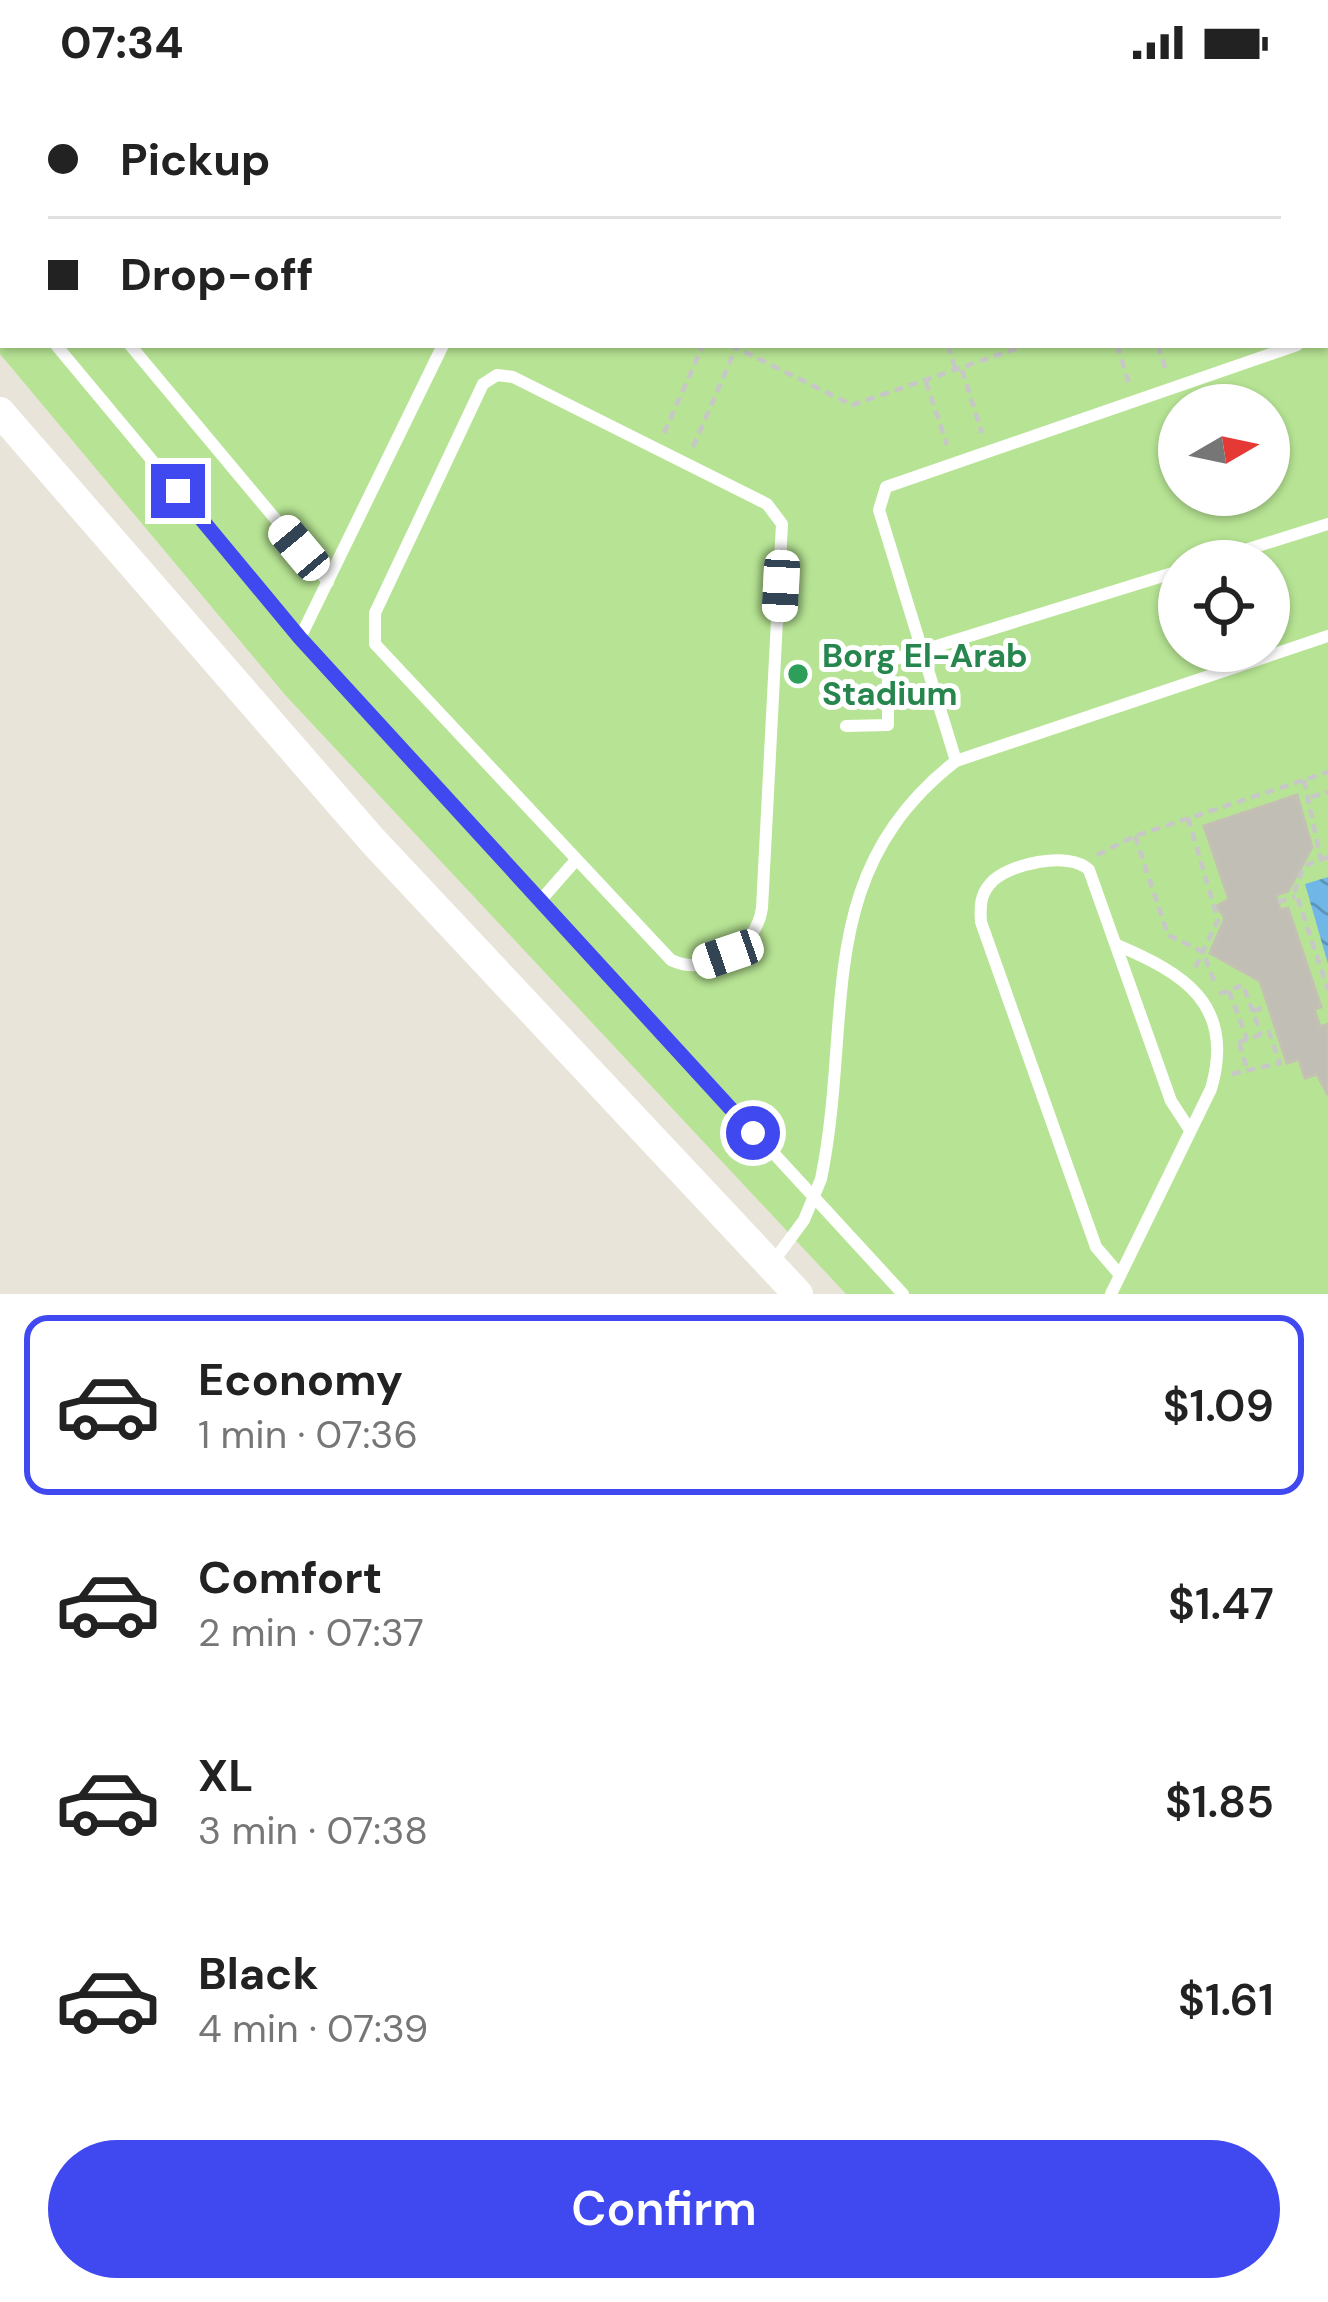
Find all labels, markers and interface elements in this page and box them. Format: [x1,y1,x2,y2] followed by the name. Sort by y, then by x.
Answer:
[60,13,183,72] text: 07:34
[120,130,270,189] text: Pickup
[120,245,314,304] text: Drop-off
[1158,384,1290,516] north arrow
[1158,384,1290,672] map controls
[151,464,205,518] route end
[262,509,336,587] car
[1158,540,1290,672] button: locate
[761,549,801,623] car
[822,634,1028,715] place label: Borg El-Arab Stadium
[785,661,811,687] marker: Borg El-Arab Stadium
[688,925,768,983] car
[726,1106,780,1160] route start
[198,1350,403,1409] text: Economy
[54,1351,162,1459] icon: car
[1163,1376,1274,1435] text: $1.09
[198,1409,418,1460] text: 1 min · 07:36
[198,1548,382,1607] text: Comfort
[54,1549,162,1657] icon: car
[1168,1574,1274,1633] text: $1.47
[198,1607,424,1658] text: 2 min · 07:37
[198,1746,253,1805] text: XL
[54,1747,162,1855] icon: car
[1165,1772,1274,1831] text: $1.85
[198,1805,428,1856] text: 3 min · 07:38
[198,1944,318,2003] text: Black
[54,1945,162,2053] icon: car
[1178,1970,1274,2029] text: $1.61
[198,2003,428,2054] text: 4 min · 07:39
[48,2140,1280,2278] button: Confirm

